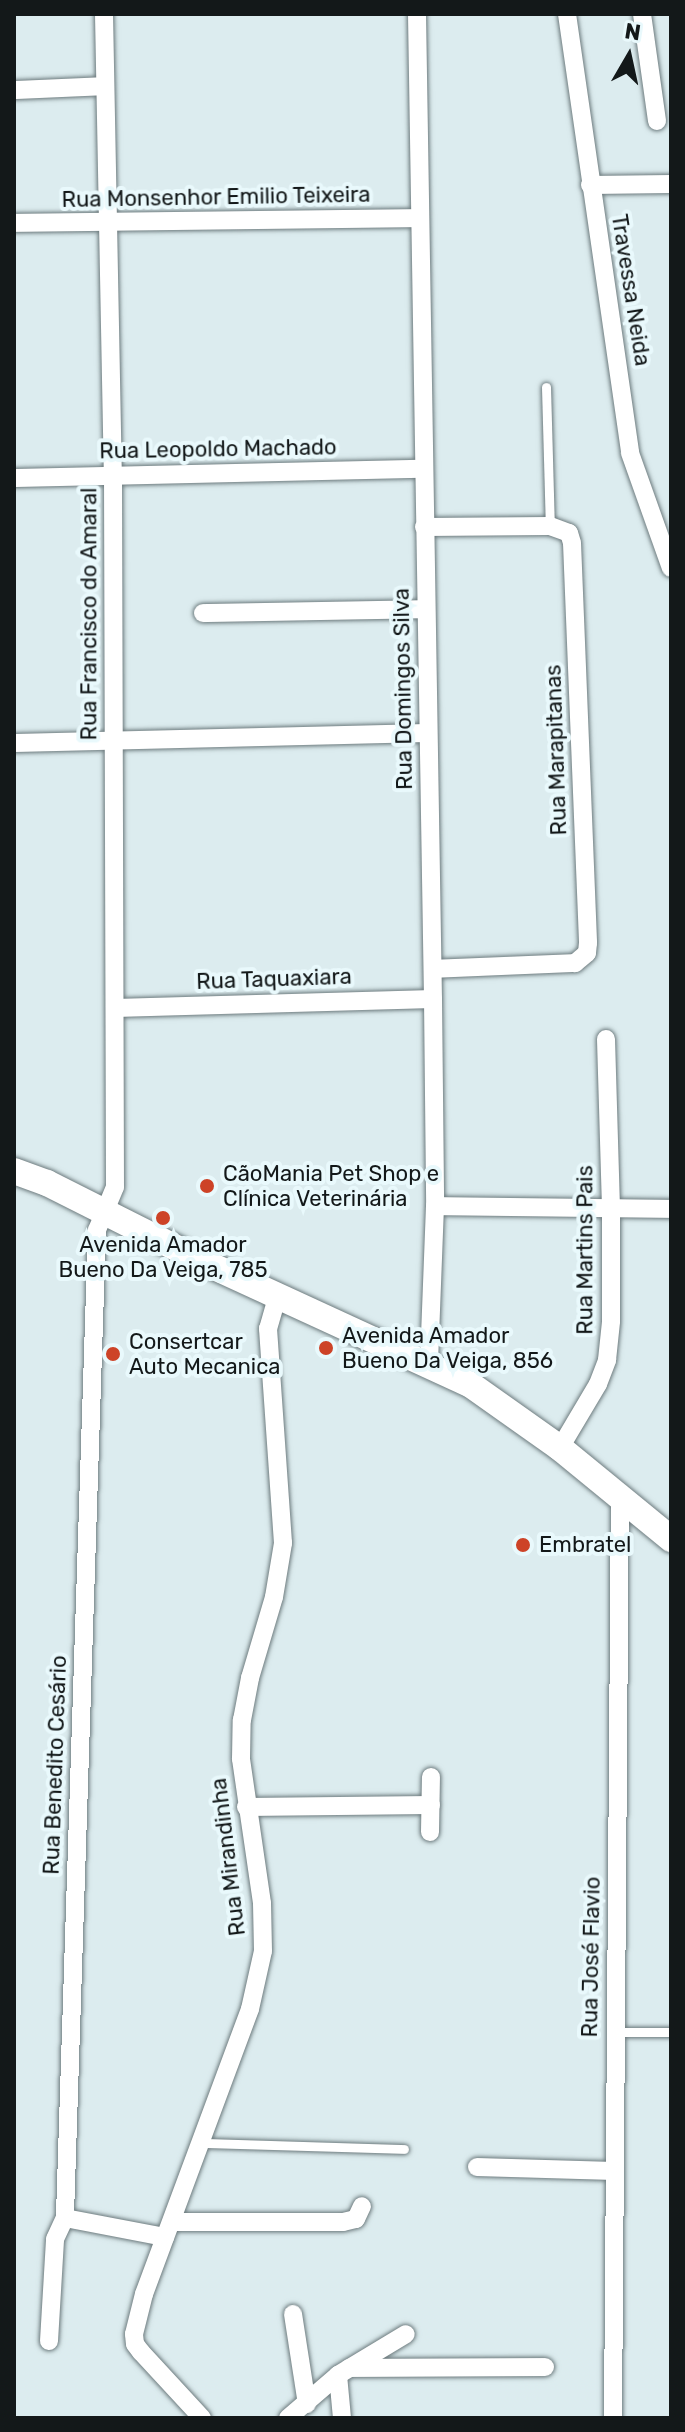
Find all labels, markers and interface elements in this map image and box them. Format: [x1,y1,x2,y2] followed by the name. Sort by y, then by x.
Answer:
[589,16,669,96] north arrow
[623,17,643,46] text: N
[61,181,371,213] street label: Rua Monsenhor Emilio Teixeira
[606,212,656,368] street label: Travessa Neida
[99,434,337,464] street label: Rua Leopoldo Machado
[76,487,102,741] street label: Rua Francisco do Amaral
[388,588,418,790] street label: Rua Domingos Silva
[540,664,572,836] street label: Rua Marapitanas
[195,963,353,995] street label: Rua Taquaxiara
[223,1160,439,1212] place label: CãoMania Pet Shop e Clínica Veterinária
[572,1165,598,1335] street label: Rua Martins Pais
[198,1177,216,1195] marker: CãoMania Pet Shop e Clínica Veterinária
[154,1209,172,1227] marker: Avenida Amador Bueno Da Veiga, 785
[58,1231,268,1282] place label: Avenida Amador Bueno Da Veiga, 785
[342,1322,554,1374] place label: Avenida Amador Bueno Da Veiga, 856
[129,1328,280,1380] place label: Consertcar Auto Mecanica
[317,1339,335,1357] marker: Avenida Amador Bueno Da Veiga, 856
[104,1345,122,1363] marker: Consertcar Auto Mecanica
[539,1532,631,1558] place label: Embratel
[514,1536,532,1554] marker: Embratel
[38,1655,72,1875] street label: Rua Benedito Cesário
[205,1777,251,1937] street label: Rua Mirandinha
[576,1876,606,2038] street label: Rua José Flavio

